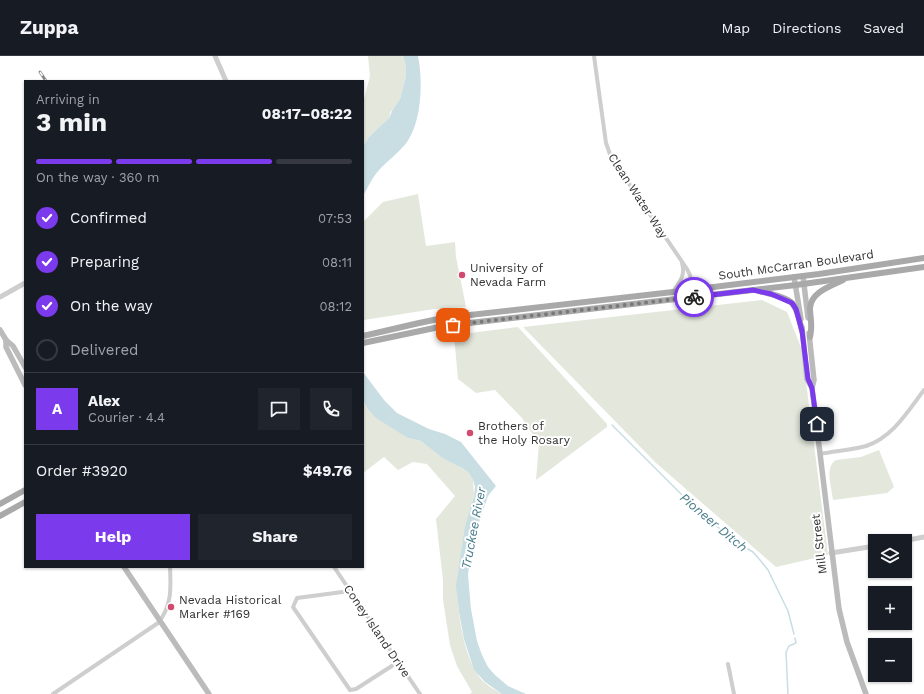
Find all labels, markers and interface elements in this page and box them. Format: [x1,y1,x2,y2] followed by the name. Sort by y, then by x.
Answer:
[20,16,78,39] text: Zuppa
[722,20,750,36] text: Map
[772,20,841,36] text: Directions
[863,20,904,36] text: Saved
[36,92,100,107] text: Arriving in
[262,105,352,123] text: 08:17–08:22
[36,107,107,137] text: 3 min
[605,151,671,242] street label: Clean Water Way
[36,170,159,185] text: On the way · 360 m
[36,207,58,229] icon: check
[70,209,147,227] text: Confirmed
[318,211,352,226] text: 07:53
[717,247,875,283] street label: South McCarran Boulevard
[36,251,58,273] icon: check
[70,253,139,271] text: Preparing
[322,255,352,270] text: 08:11
[470,261,546,289] place label: University of Nevada Farm
[457,270,467,280] marker: University of Nevada Farm
[674,277,714,317] courier
[683,286,705,308] icon: bike
[36,295,58,317] icon: check
[70,297,152,315] text: On the way
[319,299,352,314] text: 08:12
[436,308,470,342] pin
[442,314,464,336] icon: bag
[70,341,138,359] text: Delivered
[258,388,300,430] button: chat
[310,388,352,430] button: phone
[88,392,120,410] text: Alex
[52,400,62,418] text: A
[800,407,834,441] pin
[88,410,165,425] text: Courier · 4.4
[806,413,828,435] icon: home
[478,419,571,447] place label: Brothers of the Holy Rosary
[465,428,475,438] marker: Brothers of the Holy Rosary
[36,462,128,480] text: Order #3920
[303,462,352,480] text: $49.76
[458,485,489,570] water label: Truckee River
[677,490,751,555] water label: Pioneer Ditch
[808,513,830,575] street label: Mill Street
[36,514,190,560] button: Help
[198,514,352,560] button: Share
[868,534,912,682] map controls
[868,534,912,578] button: layers
[341,582,413,680] street label: Coney Island Drive
[868,586,912,630] button: +
[179,593,282,621] place label: Nevada Historical Marker #169
[166,602,176,612] marker: Nevada Historical Marker #169
[868,638,912,682] button: −

